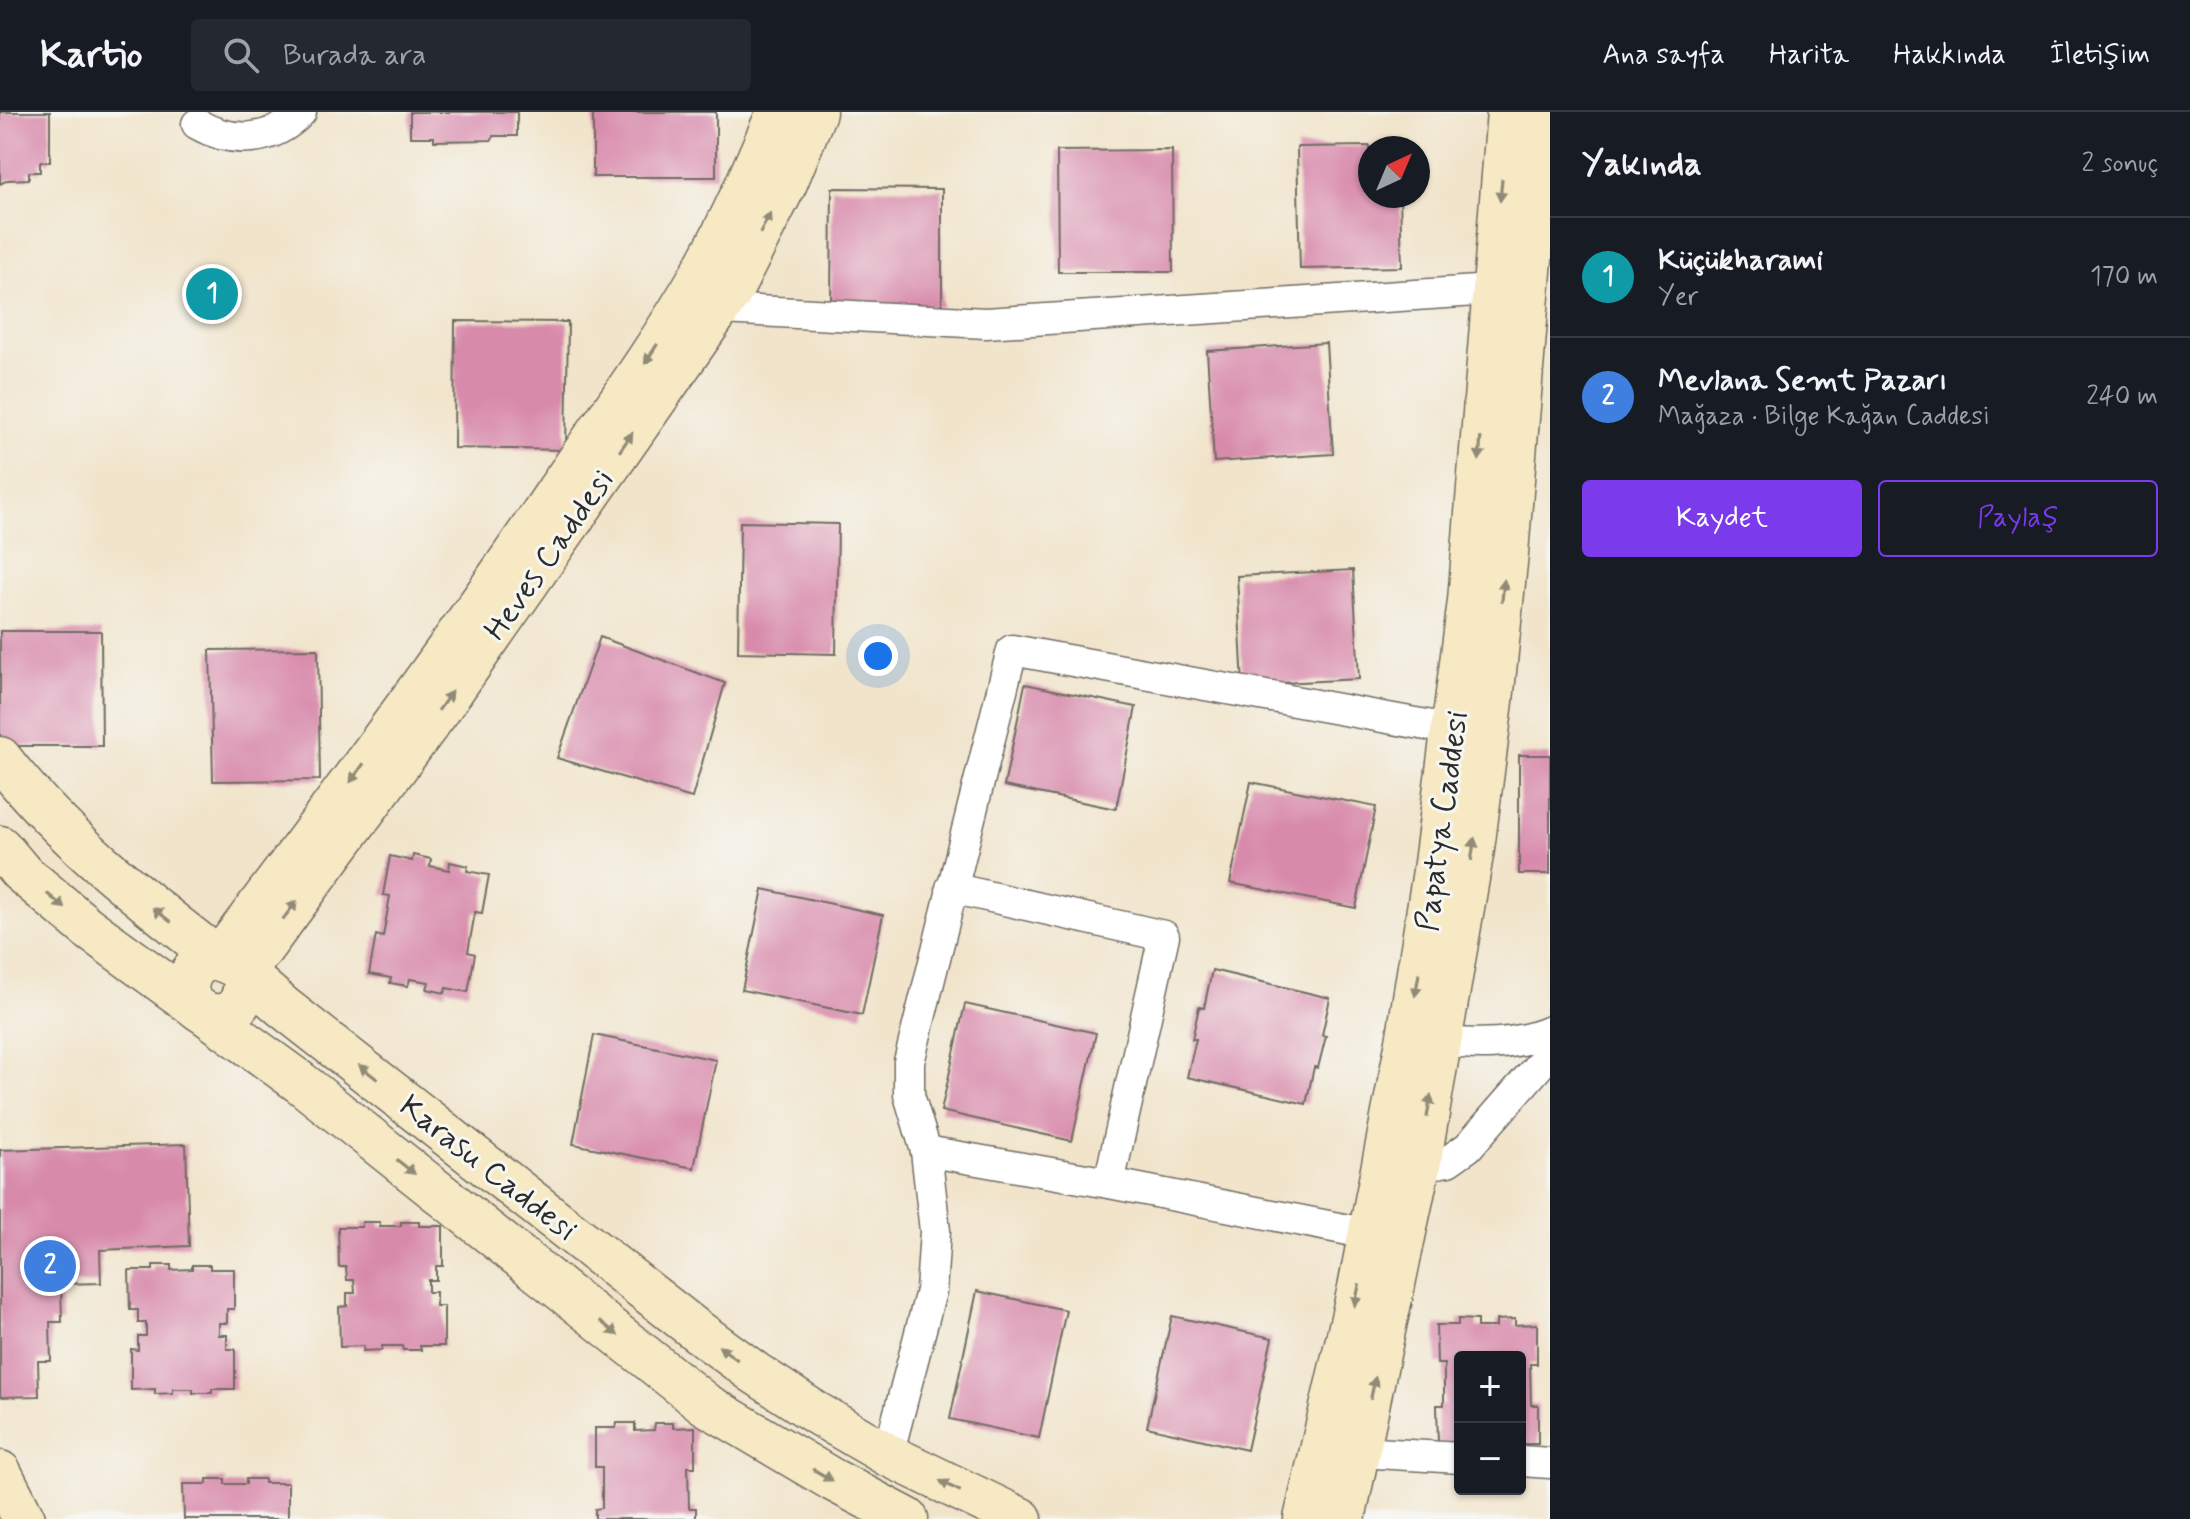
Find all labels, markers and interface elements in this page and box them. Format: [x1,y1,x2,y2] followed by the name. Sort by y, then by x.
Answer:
[191,19,751,91] search box
[40,31,143,80] text: Kartio
[219,33,263,77] icon: search
[283,36,426,75] text: Burada ara
[1603,37,1725,74] text: Ana sayfa
[1769,37,1849,74] text: Harita
[1893,37,2006,74] text: Hakkında
[2050,37,2150,74] text: İletişim
[1358,136,1430,208] north arrow
[1582,142,1702,187] text: Yakında
[2081,147,2158,181] text: 2 sonuç
[1494,178,1507,203] one-way arrow
[759,212,772,235] one-way arrow
[1658,241,1823,280] text: Küçükharami
[1602,260,1614,294] text: 1
[2090,260,2158,294] text: 170 m
[186,264,238,324] pin: 1
[1658,280,1698,314] text: Yer
[644,343,658,365] one-way arrow
[1658,361,1947,400] text: Mevlana Semt Pazarı
[1602,380,1614,414] text: 2
[2086,380,2158,414] text: 240 m
[1658,400,1990,434] text: Mağaza · Bilge Kağan Caddesi
[618,432,633,453] one-way arrow
[1473,437,1486,462] one-way arrow
[475,461,624,649] street label: Heves Caddesi
[1582,480,1862,557] button: Kaydet
[1878,480,2158,557] button: Paylaş
[1497,578,1510,603] one-way arrow
[858,636,898,676] your location
[437,690,453,712] one-way arrow
[1407,708,1479,934] street label: Papatya Caddesi
[349,763,365,783] one-way arrow
[1467,836,1480,861] one-way arrow
[46,892,66,909] one-way arrow
[282,900,298,920] one-way arrow
[152,907,172,923] one-way arrow
[1410,973,1422,998] one-way arrow
[358,1065,378,1081] one-way arrow
[390,1086,585,1251] street label: Karasu Caddesi
[1424,1093,1436,1118] one-way arrow
[396,1158,416,1174] one-way arrow
[24,1236,76,1296] pin: 2
[1350,1283,1363,1308] one-way arrow
[599,1319,619,1336] one-way arrow
[717,1345,738,1361] one-way arrow
[1454,1351,1526,1495] map controls
[1454,1351,1526,1423] button: +
[1367,1375,1380,1400] one-way arrow
[1454,1423,1526,1495] button: −
[812,1468,835,1482] one-way arrow
[939,1480,961,1494] one-way arrow

